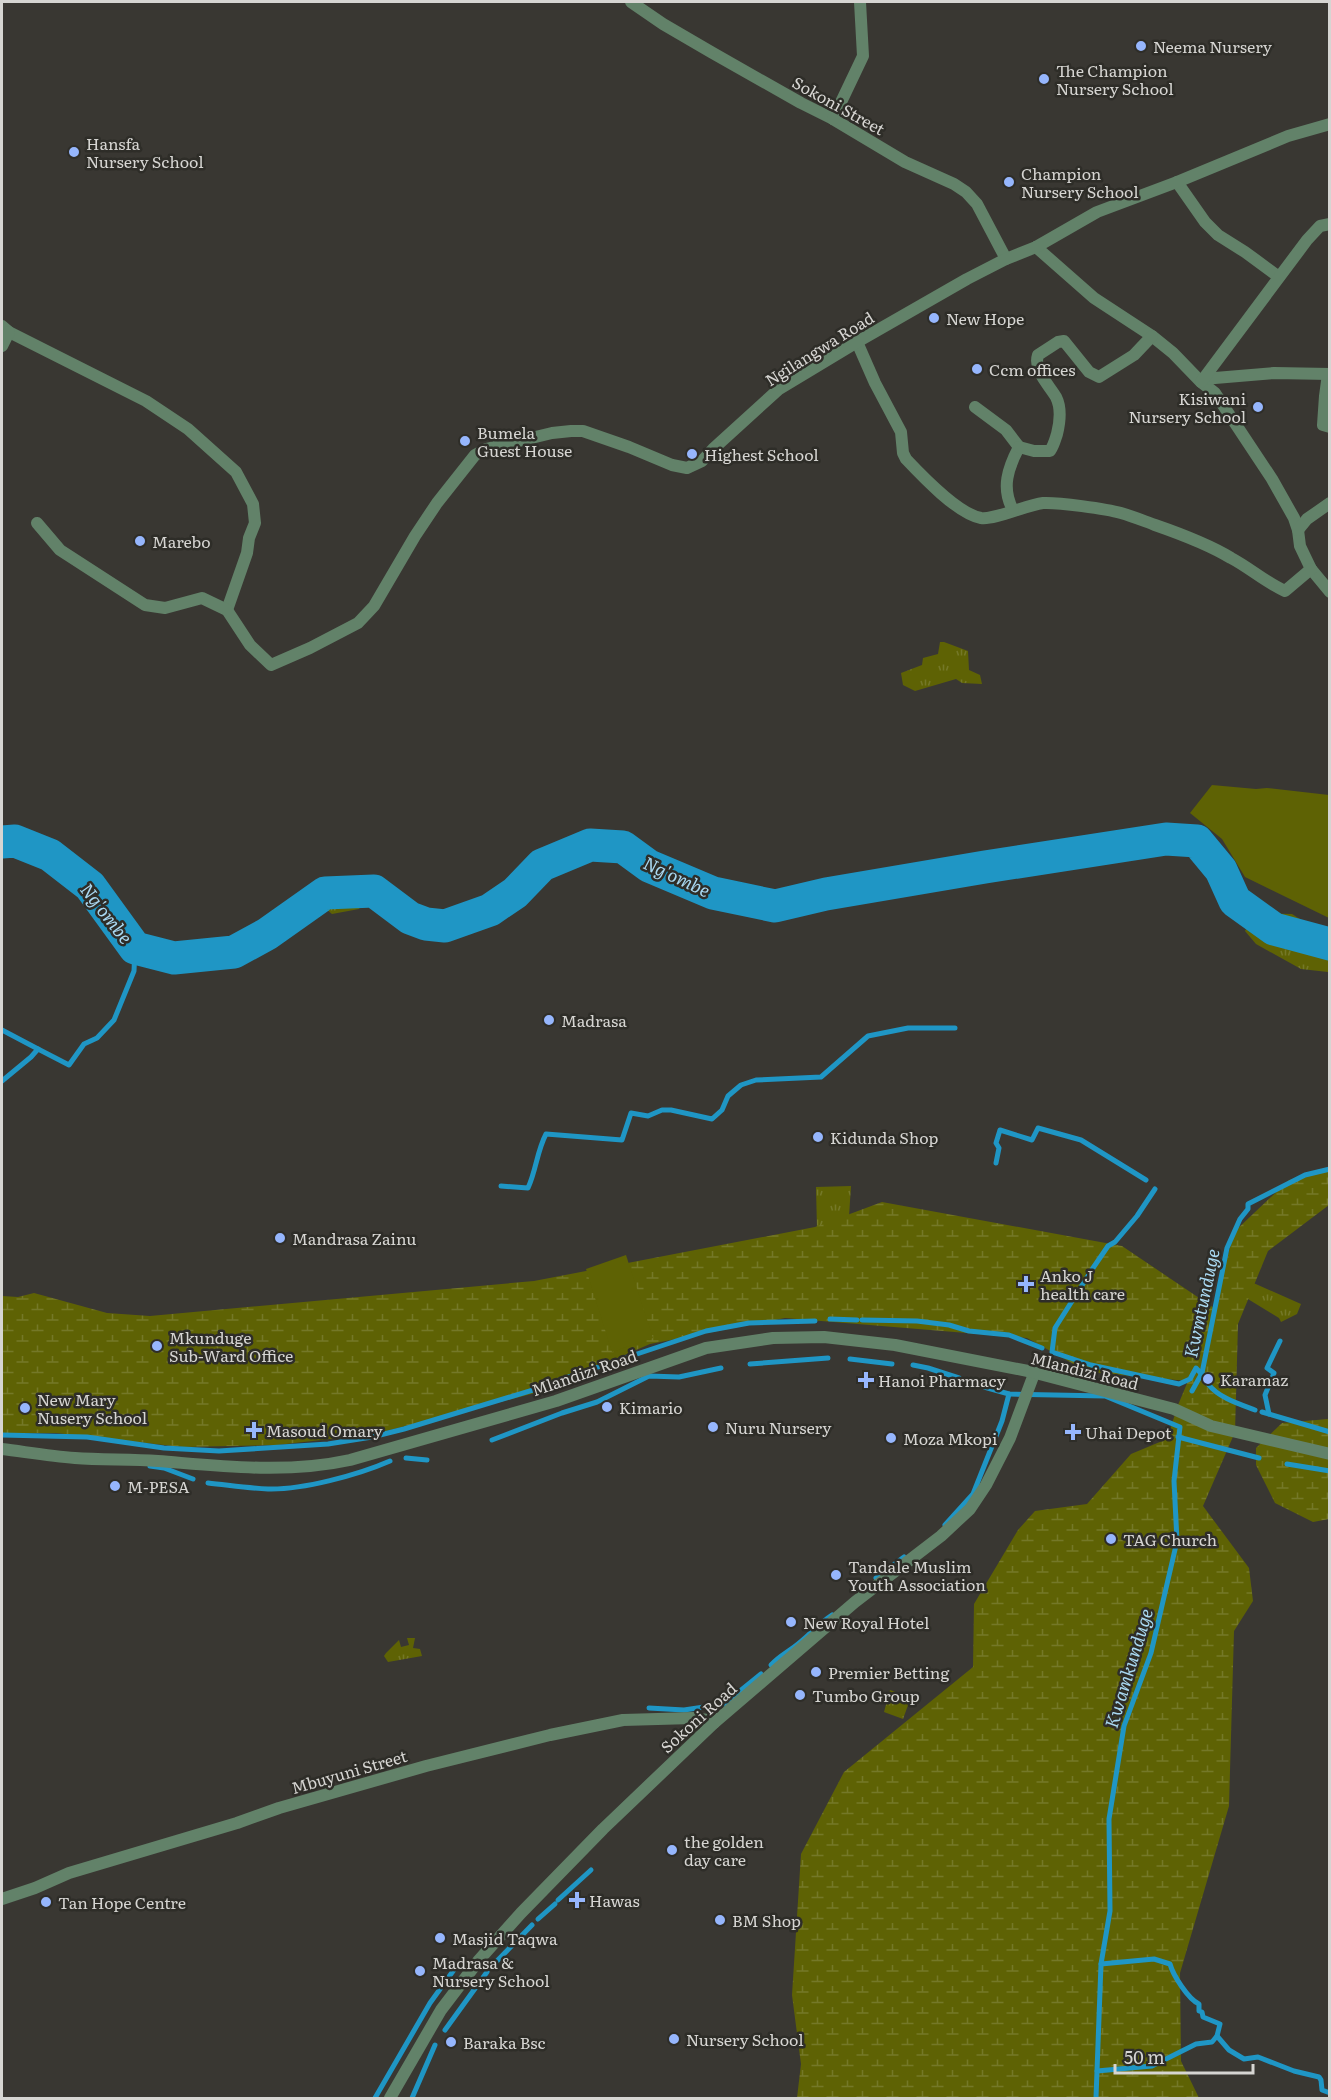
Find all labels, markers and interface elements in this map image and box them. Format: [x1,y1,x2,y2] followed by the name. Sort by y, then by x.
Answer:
[1153,34,1273,58] place label: Neema Nursery
[1134,39,1148,53] marker: Neema Nursery
[1056,58,1174,100] place label: The Champion Nursery School
[788,70,890,141] street label: Sokoni Street
[1037,72,1051,86] marker: The Champion Nursery School
[86,131,204,173] place label: Hansfa Nursery School
[67,145,81,159] marker: Hansfa Nursery School
[1021,161,1139,203] place label: Champion Nursery School
[1002,175,1016,189] marker: Champion Nursery School
[760,305,878,391] street label: Ngilangwa Road
[946,306,1024,330] place label: New Hope
[927,311,941,325] marker: New Hope
[989,357,1075,381] place label: Ccm offices
[970,362,984,376] marker: Ccm offices
[1128,386,1246,428] place label: Kisiwani Nursery School
[1251,400,1265,414] marker: Kisiwani Nursery School
[477,420,572,462] place label: Bumela Guest House
[458,434,472,448] marker: Bumela Guest House
[704,442,819,466] place label: Highest School
[685,447,699,461] marker: Highest School
[152,529,211,553] place label: Marebo
[133,534,147,548] marker: Marebo
[639,849,715,903] water label: Ng'ombe
[75,877,139,949] water label: Ng'ombe
[561,1008,627,1032] place label: Madrasa
[542,1013,556,1027] marker: Madrasa
[830,1125,938,1149] place label: Kidunda Shop
[811,1130,825,1144] marker: Kidunda Shop
[292,1226,416,1250] place label: Mandrasa Zainu
[273,1231,287,1245] marker: Mandrasa Zainu
[1176,1246,1226,1360] water label: Kwmtunduge
[1040,1263,1125,1305] place label: Anko J health care
[1017,1275,1035,1293] marker: Anko J health care
[169,1325,293,1367] place label: Mkunduge Sub-Ward Office
[150,1339,164,1353] marker: Mkunduge Sub-Ward Office
[528,1343,640,1401] street label: Mlandizi Road
[1029,1345,1142,1395] street label: Mlandizi Road
[1220,1367,1288,1391] place label: Karamaz
[878,1368,1007,1392] place label: Hanoi Pharmacy
[1201,1372,1215,1386] marker: Karamaz
[859,1373,873,1387] marker: Hanoi Pharmacy
[37,1387,147,1429] place label: New Mary Nusery School
[619,1395,683,1419] place label: Kimario
[600,1400,614,1414] marker: Kimario
[18,1401,32,1415] marker: New Mary Nusery School
[725,1415,832,1439] place label: Nuru Nursery
[266,1418,384,1442] place label: Masoud Omary
[706,1420,720,1434] marker: Nuru Nursery
[1085,1420,1172,1444] place label: Uhai Depot
[247,1423,261,1437] marker: Masoud Omary
[1066,1425,1080,1439] marker: Uhai Depot
[903,1426,997,1450] place label: Moza Mkopi
[884,1431,898,1445] marker: Moza Mkopi
[127,1474,190,1498] place label: M-PESA
[108,1479,122,1493] marker: M-PESA
[1123,1527,1218,1551] place label: TAG Church
[1104,1532,1118,1546] marker: TAG Church
[848,1554,986,1596] place label: Tandale Muslim Youth Association
[829,1568,843,1582] marker: Tandale Muslim Youth Association
[1097,1605,1159,1731] water label: Kwamkunduge
[803,1610,929,1634] place label: New Royal Hotel
[784,1615,798,1629] marker: New Royal Hotel
[828,1660,949,1684] place label: Premier Betting
[809,1665,823,1679] marker: Premier Betting
[655,1676,742,1758] street label: Sokoni Road
[812,1683,920,1707] place label: Tumbo Group
[793,1688,807,1702] marker: Tumbo Group
[288,1743,410,1799] street label: Mbuyuni Street
[684,1829,764,1871] place label: the golden day care
[665,1843,679,1857] marker: the golden day care
[589,1888,640,1912] place label: Hawas
[58,1890,186,1914] place label: Tan Hope Centre
[570,1893,584,1907] marker: Hawas
[39,1895,53,1909] marker: Tan Hope Centre
[732,1908,801,1932] place label: BM Shop
[713,1913,727,1927] marker: BM Shop
[452,1926,558,1950] place label: Masjid Taqwa
[433,1931,447,1945] marker: Masjid Taqwa
[432,1950,550,1992] place label: Madrasa & Nursery School
[413,1964,427,1978] marker: Madrasa & Nursery School
[686,2027,804,2051] place label: Nursery School
[463,2030,546,2054] place label: Baraka Bsc
[667,2032,681,2046] marker: Nursery School
[444,2035,458,2049] marker: Baraka Bsc
[1115,2037,1253,2075] scale bar
[1124,2043,1165,2070] text: 50 m

